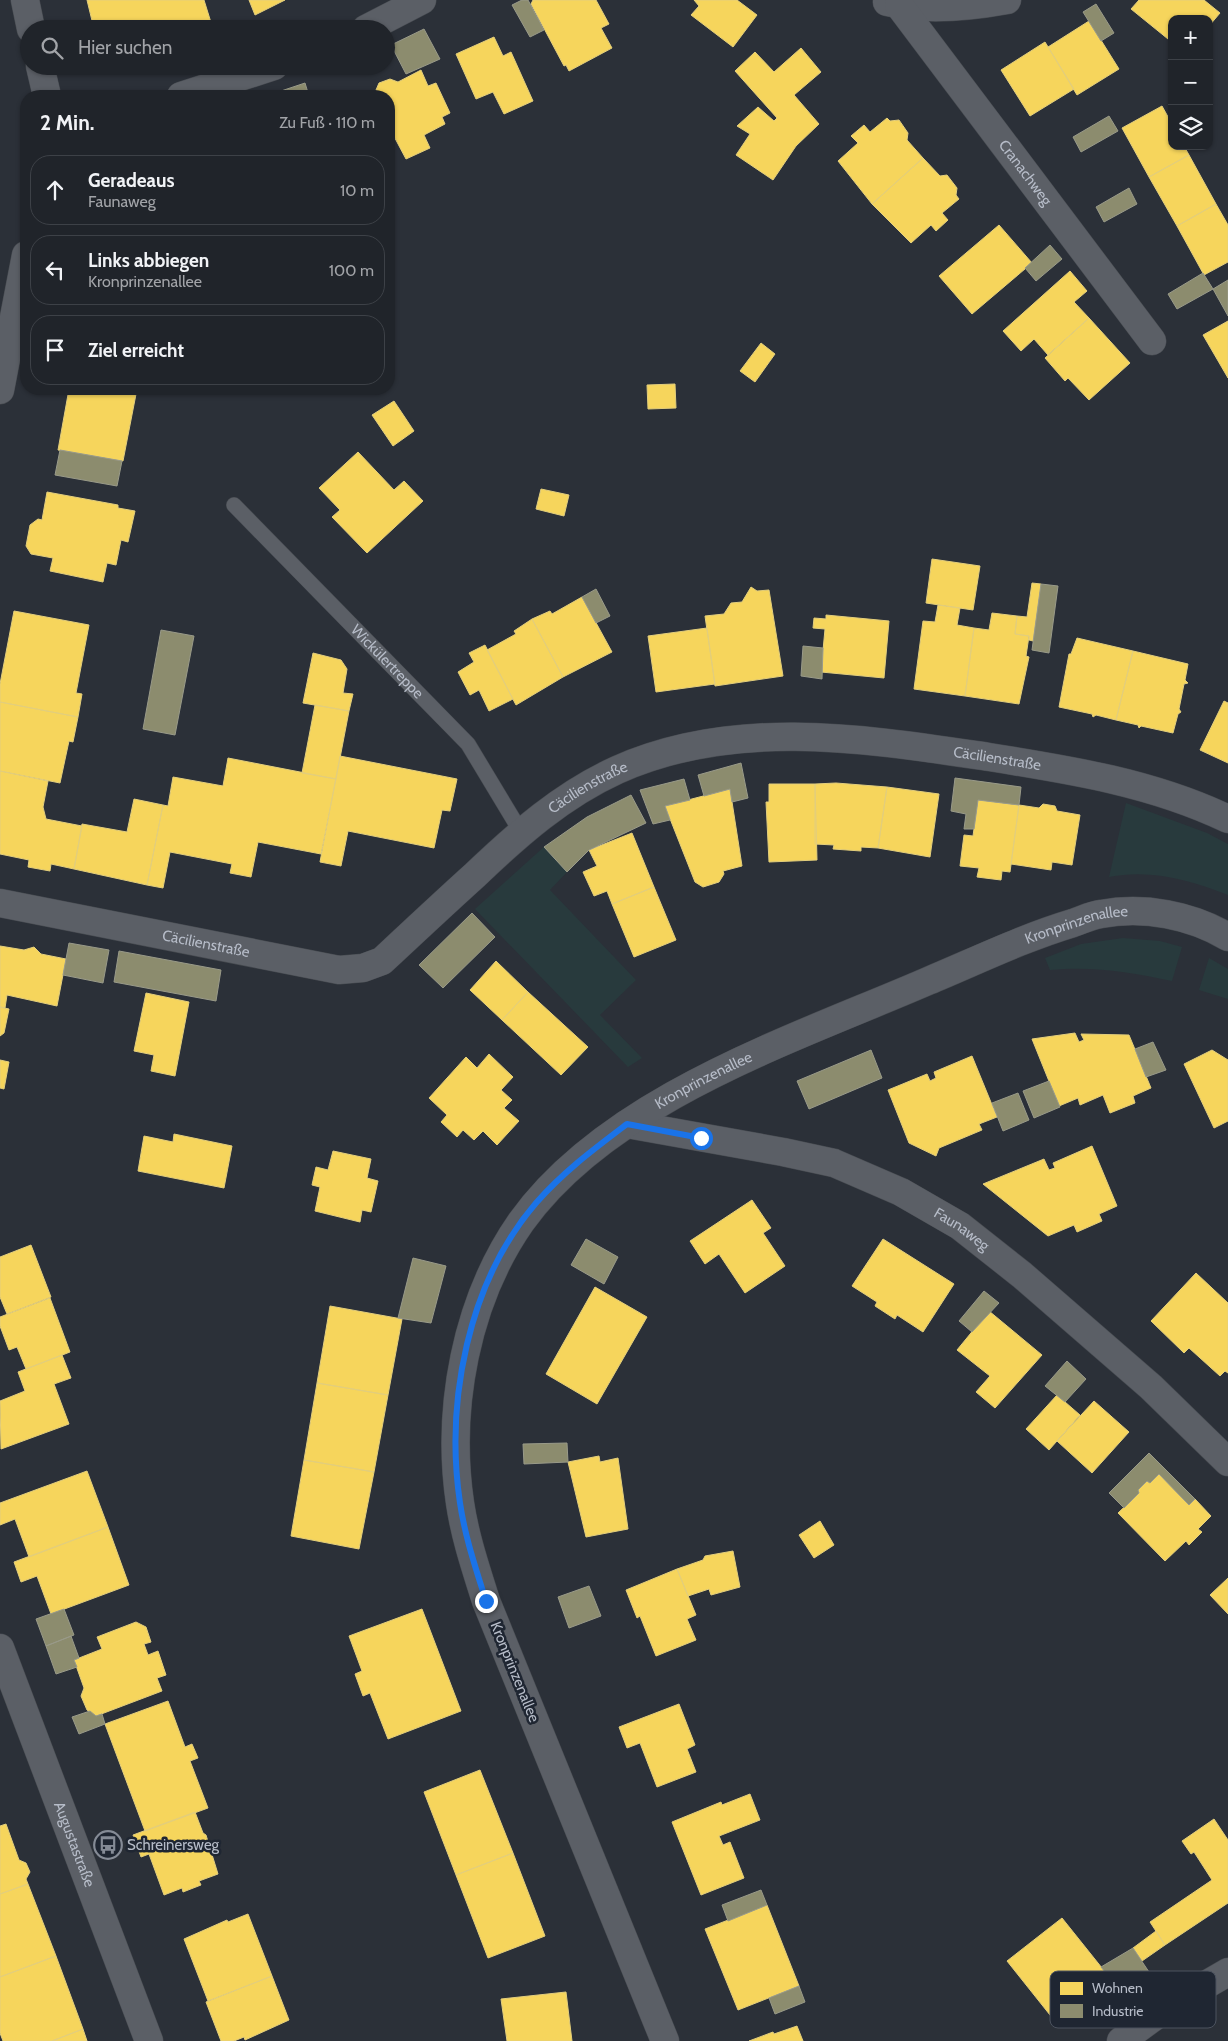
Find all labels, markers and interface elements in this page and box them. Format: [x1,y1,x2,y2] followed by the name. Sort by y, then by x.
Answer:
[1168,15,1213,150] map controls
[1168,15,1213,60] button: +
[20,20,395,75] search box
[38,34,66,62] icon: search
[78,36,172,59] text: Hier suchen
[1168,60,1213,105] button: −
[1168,105,1213,150] button: layers
[40,110,94,135] text: 2 Min.
[279,113,375,132] text: Zu Fuß · 110 m
[995,136,1056,209] street label: Cranachweg
[88,169,174,192] text: Geradeaus
[41,176,69,204] icon: ahead
[340,181,374,200] text: 10 m
[88,192,156,211] text: Faunaweg
[88,249,209,272] text: Links abbiegen
[41,256,69,284] icon: left
[329,261,374,280] text: 100 m
[88,272,202,291] text: Kronprinzenallee
[41,336,69,364] icon: arrive
[88,339,184,362] text: Ziel erreicht
[347,621,428,702] street label: Wickülertreppe
[952,743,1043,774] street label: Cäcilienstraße
[545,757,630,817] street label: Cäcilienstraße
[1022,902,1129,948] street label: Kronprinzenallee
[161,926,252,961] street label: Cäcilienstraße
[652,1048,755,1113] street label: Kronprinzenallee
[690,1127,713,1150] route start
[931,1204,993,1255] street label: Faunaweg
[475,1590,498,1613] route end
[487,1619,543,1725] street label: Kronprinzenallee
[50,1799,99,1890] street label: Augustastraße
[93,1830,123,1860] bus stop icon: Schreinersweg
[127,1836,220,1854] place label: Schreinersweg
[1050,1971,1216,2028] legend
[1092,1979,1143,1997] text: Wohnen
[1092,2002,1143,2020] text: Industrie

